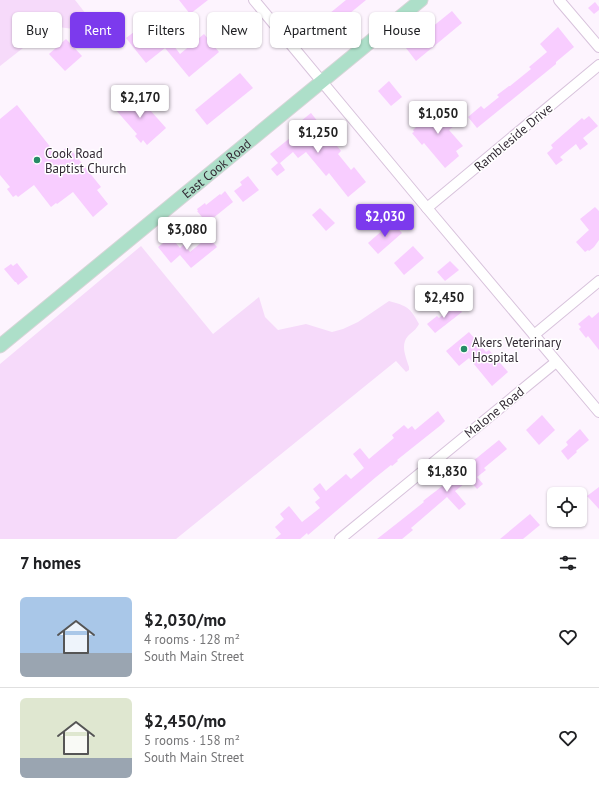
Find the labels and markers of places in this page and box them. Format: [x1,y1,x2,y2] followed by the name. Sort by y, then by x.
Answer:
[107,85,173,119] pin: $2,170
[405,101,471,135] pin: $1,050
[285,120,351,154] pin: $1,250
[45,145,126,177] place label: Cook Road Baptist Church
[32,155,42,165] marker: Cook Road Baptist Church
[352,204,418,238] pin: $2,030
[154,217,220,251] pin: $3,080
[411,285,477,319] pin: $2,450
[472,334,561,366] place label: Akers Veterinary Hospital
[459,344,469,354] marker: Akers Veterinary Hospital
[414,459,480,493] pin: $1,830

